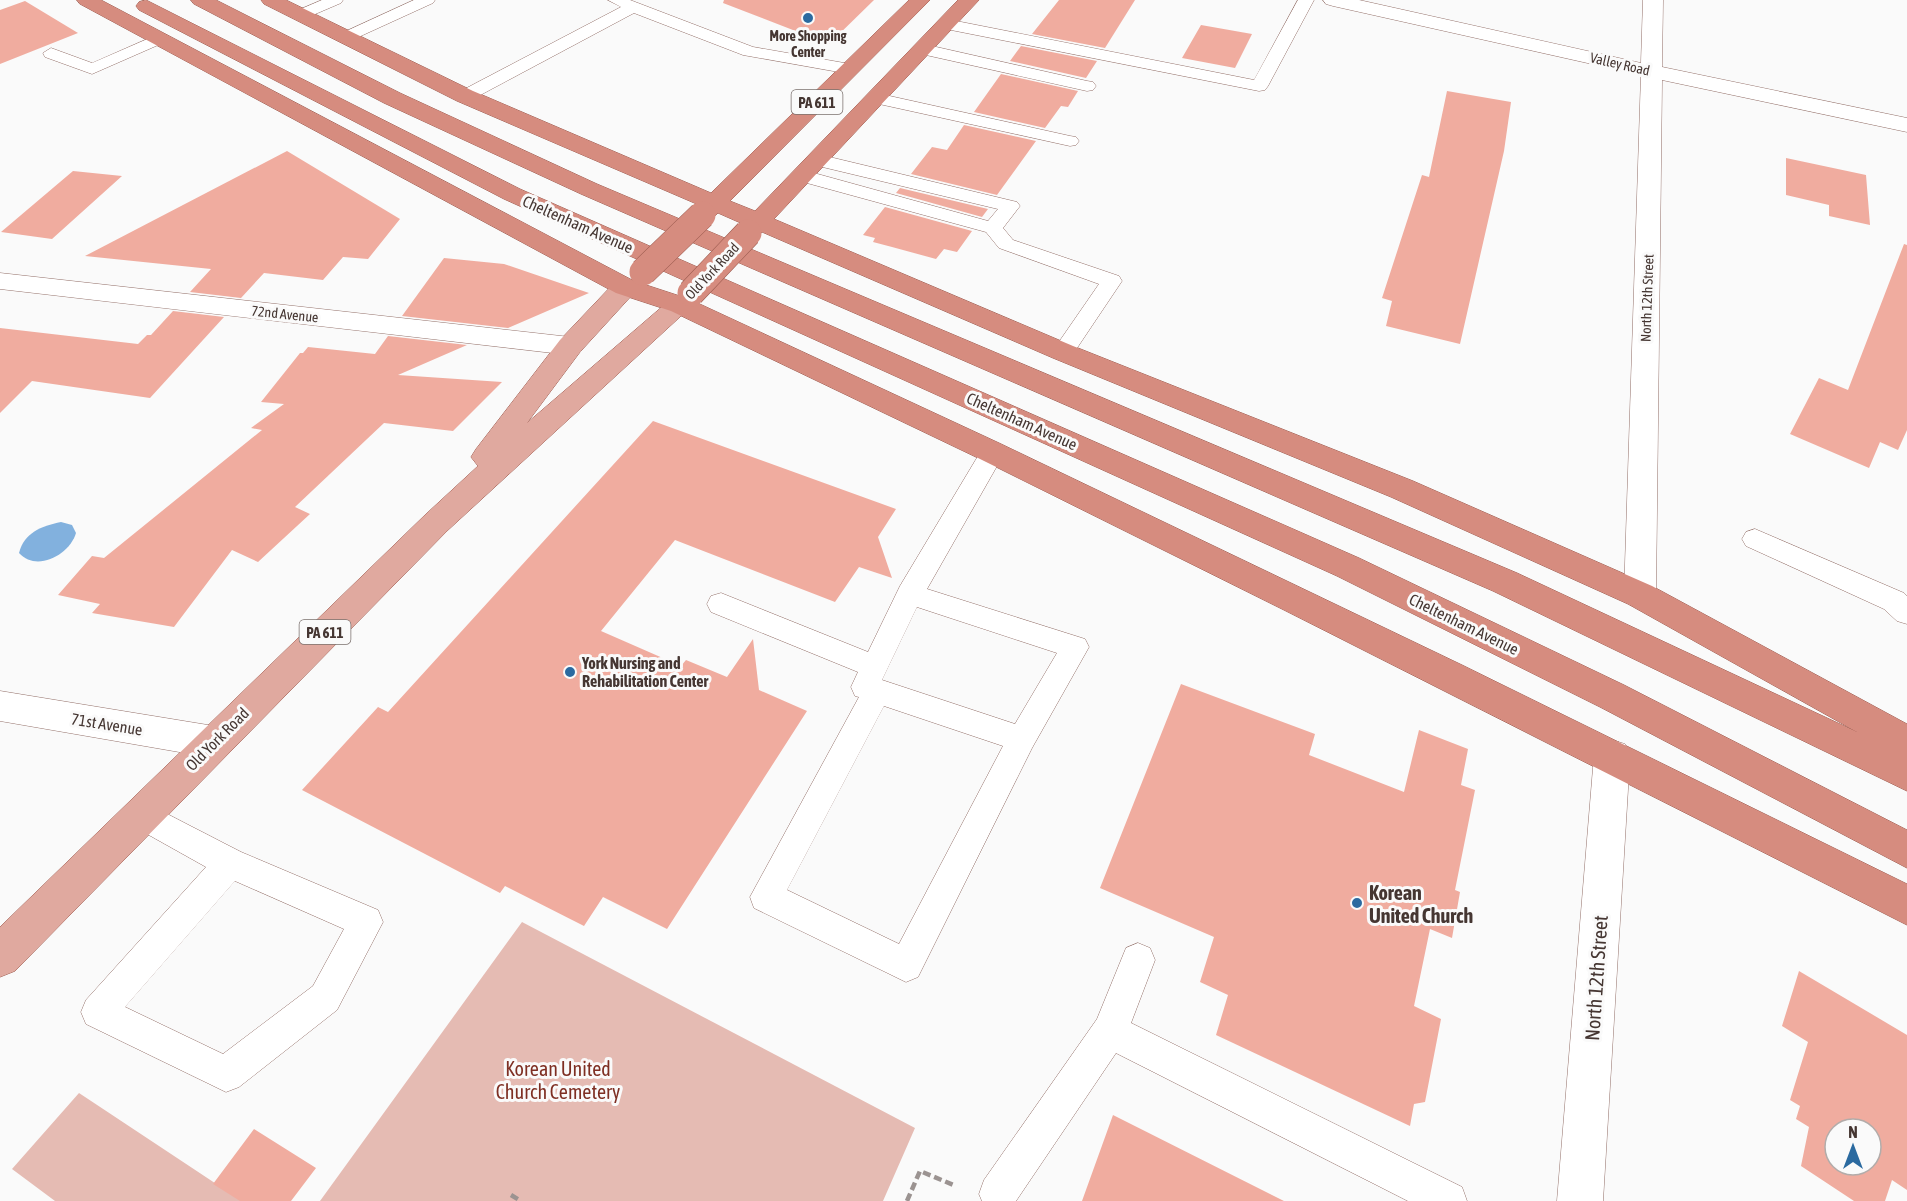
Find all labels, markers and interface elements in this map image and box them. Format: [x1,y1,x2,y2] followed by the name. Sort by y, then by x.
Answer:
[801,11,815,25] marker: More Shopping Center
[770,28,847,60] place label: More Shopping Center
[1589,49,1651,79] street label: Valley Road
[792,90,842,114] road number: PA 611
[520,192,636,256] street label: Cheltenham Avenue
[682,240,742,302] street label: Old York Road
[1637,254,1657,342] street label: North 12th Street
[251,303,319,325] street label: 72nd Avenue
[964,389,1080,453] street label: Cheltenham Avenue
[1407,590,1521,658] street label: Cheltenham Avenue
[300,620,350,644] road number: PA 611
[581,654,708,690] place label: York Nursing and Rehabilitation Center
[563,665,577,679] marker: York Nursing and Rehabilitation Center
[182,704,252,774] street label: Old York Road
[70,709,144,739] street label: 71st Avenue
[1369,881,1473,927] place label: Korean United Church
[1350,896,1364,910] marker: Korean United Church
[1580,914,1612,1042] street label: North 12th Street
[496,1057,620,1103] park label: Korean United Church Cemetery
[1823,1117,1883,1177] north arrow
[1848,1123,1858,1141] text: N

